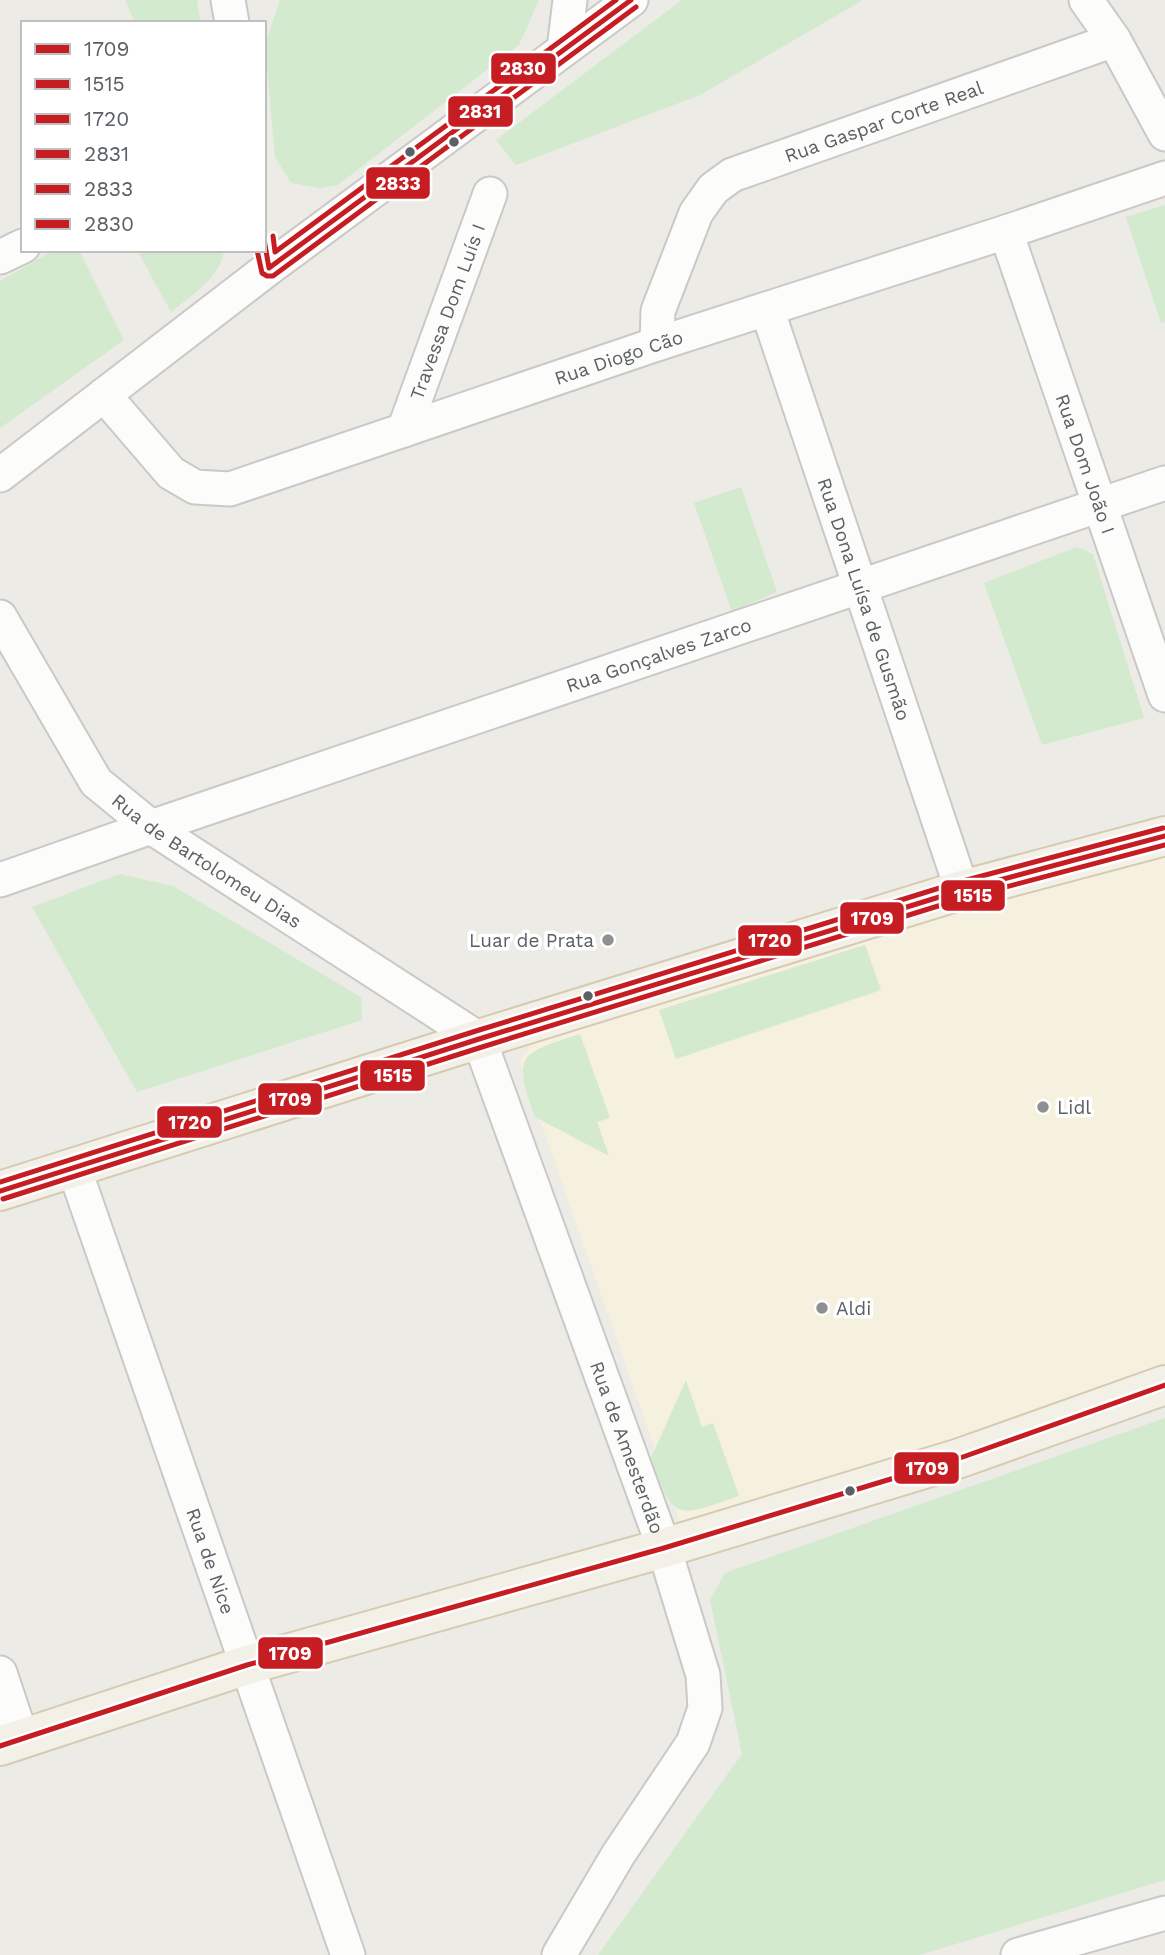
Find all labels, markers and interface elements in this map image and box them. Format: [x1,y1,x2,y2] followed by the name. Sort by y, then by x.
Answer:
[21,21,266,252] legend
[84,36,130,61] text: 1709
[490,52,557,85] line badge: 2830
[500,57,546,80] text: 2830
[84,71,125,96] text: 1515
[781,76,986,167] street label: Rua Gaspar Corte Real
[447,95,514,128] line badge: 2831
[459,100,501,123] text: 2831
[84,106,129,131] text: 1720
[447,135,461,149] unlabelled marker
[84,141,129,166] text: 2831
[403,145,417,159] unlabelled marker
[365,166,431,200] line badge: 2833
[375,172,421,195] text: 2833
[84,176,133,201] text: 2833
[84,211,134,236] text: 2830
[405,220,490,403] street label: Travessa Dom Luís I
[551,325,686,390] street label: Rua Diogo Cão
[1051,391,1120,537] street label: Rua Dom João I
[813,475,916,723] street label: Rua Dona Luísa de Gusmão
[563,613,754,697] street label: Rua Gonçalves Zarco
[107,788,306,933] street label: Rua de Bartolomeu Dias
[940,879,1006,912] line badge: 1515
[954,884,992,907] text: 1515
[839,901,905,935] line badge: 1709
[850,907,894,930] text: 1709
[737,924,803,957] line badge: 1720
[469,929,594,952] place label: Luar de Prata
[748,929,792,952] text: 1720
[600,932,616,948] marker: Luar de Prata
[581,989,595,1003] unlabelled marker
[359,1059,426,1092] line badge: 1515
[374,1064,412,1087] text: 1515
[257,1082,323,1116] line badge: 1709
[268,1088,312,1111] text: 1709
[1057,1096,1091,1119] place label: Lidl
[1035,1099,1051,1115] marker: Lidl
[156,1105,223,1139] line badge: 1720
[168,1111,212,1134] text: 1720
[836,1297,871,1320] place label: Aldi
[814,1300,830,1316] marker: Aldi
[586,1358,669,1537] street label: Rua de Amesterdão
[893,1451,960,1485] line badge: 1709
[905,1457,949,1480] text: 1709
[843,1484,857,1498] unlabelled marker
[182,1505,240,1617] street label: Rua de Nice
[257,1636,324,1670] line badge: 1709
[268,1642,312,1665] text: 1709

